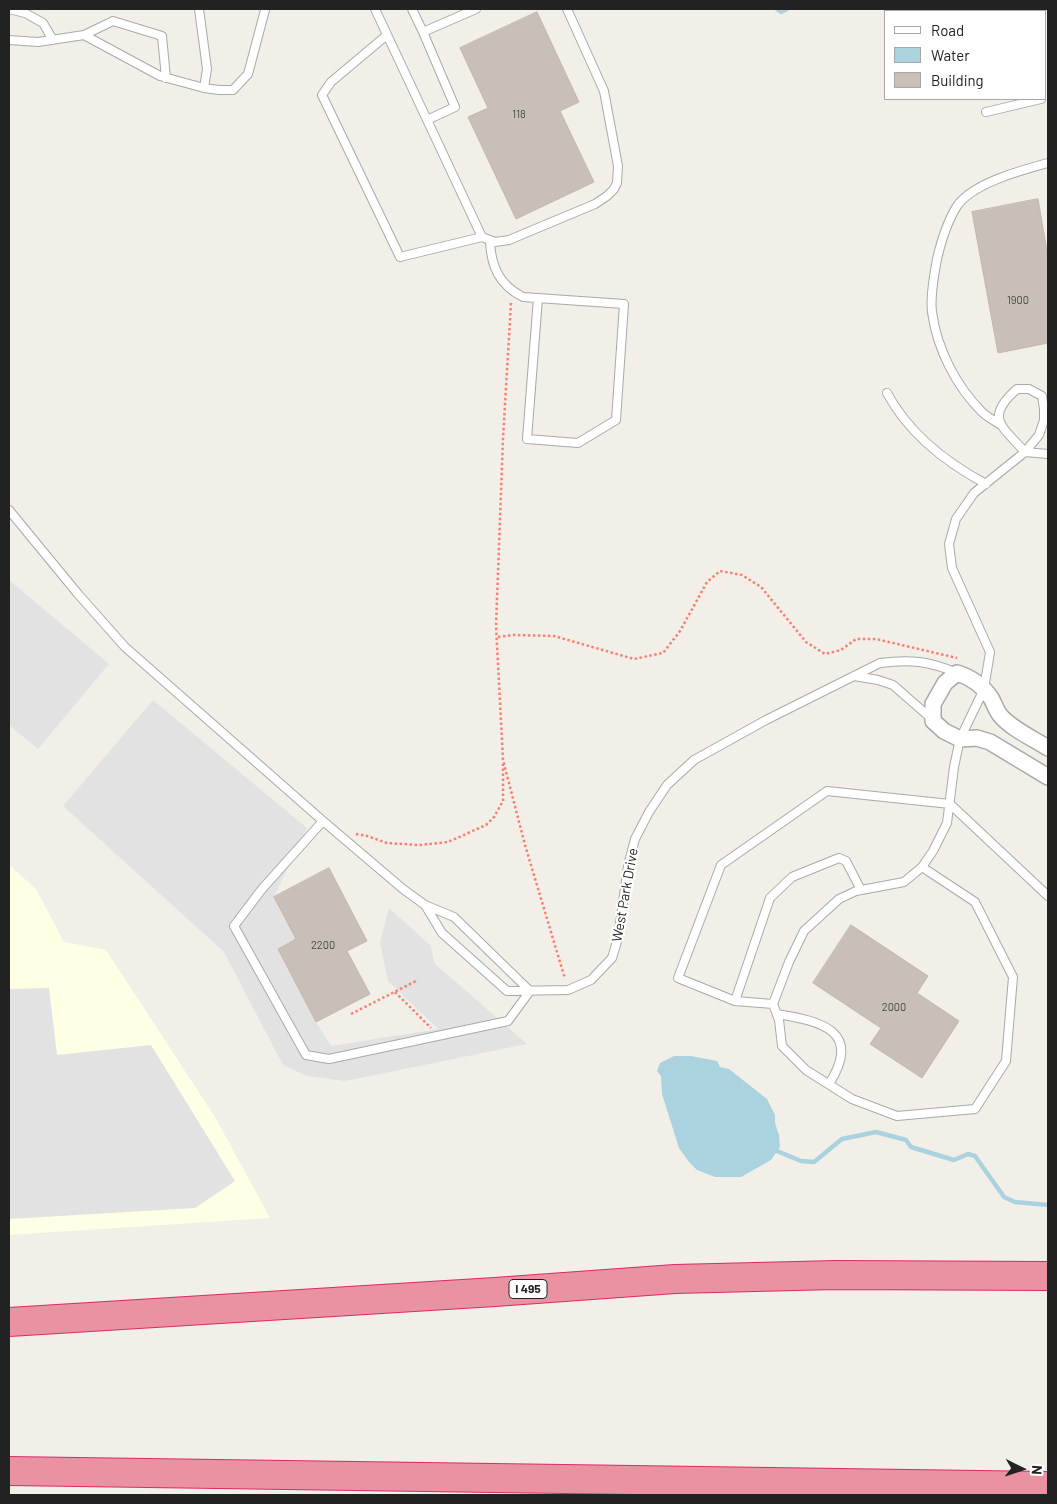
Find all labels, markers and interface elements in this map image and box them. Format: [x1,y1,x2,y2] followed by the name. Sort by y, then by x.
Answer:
[884,10,1047,100] legend
[931,21,964,39] text: Road
[931,46,970,64] text: Water
[931,71,984,89] text: Building
[512,107,526,121] house number: 118
[1007,293,1029,307] house number: 1900
[608,847,642,943] street label: West Park Drive
[311,938,335,952] house number: 2200
[882,1000,906,1014] house number: 2000
[509,1280,547,1298] road number: I 495
[997,1444,1047,1494] north arrow
[1029,1465,1046,1475] text: N

